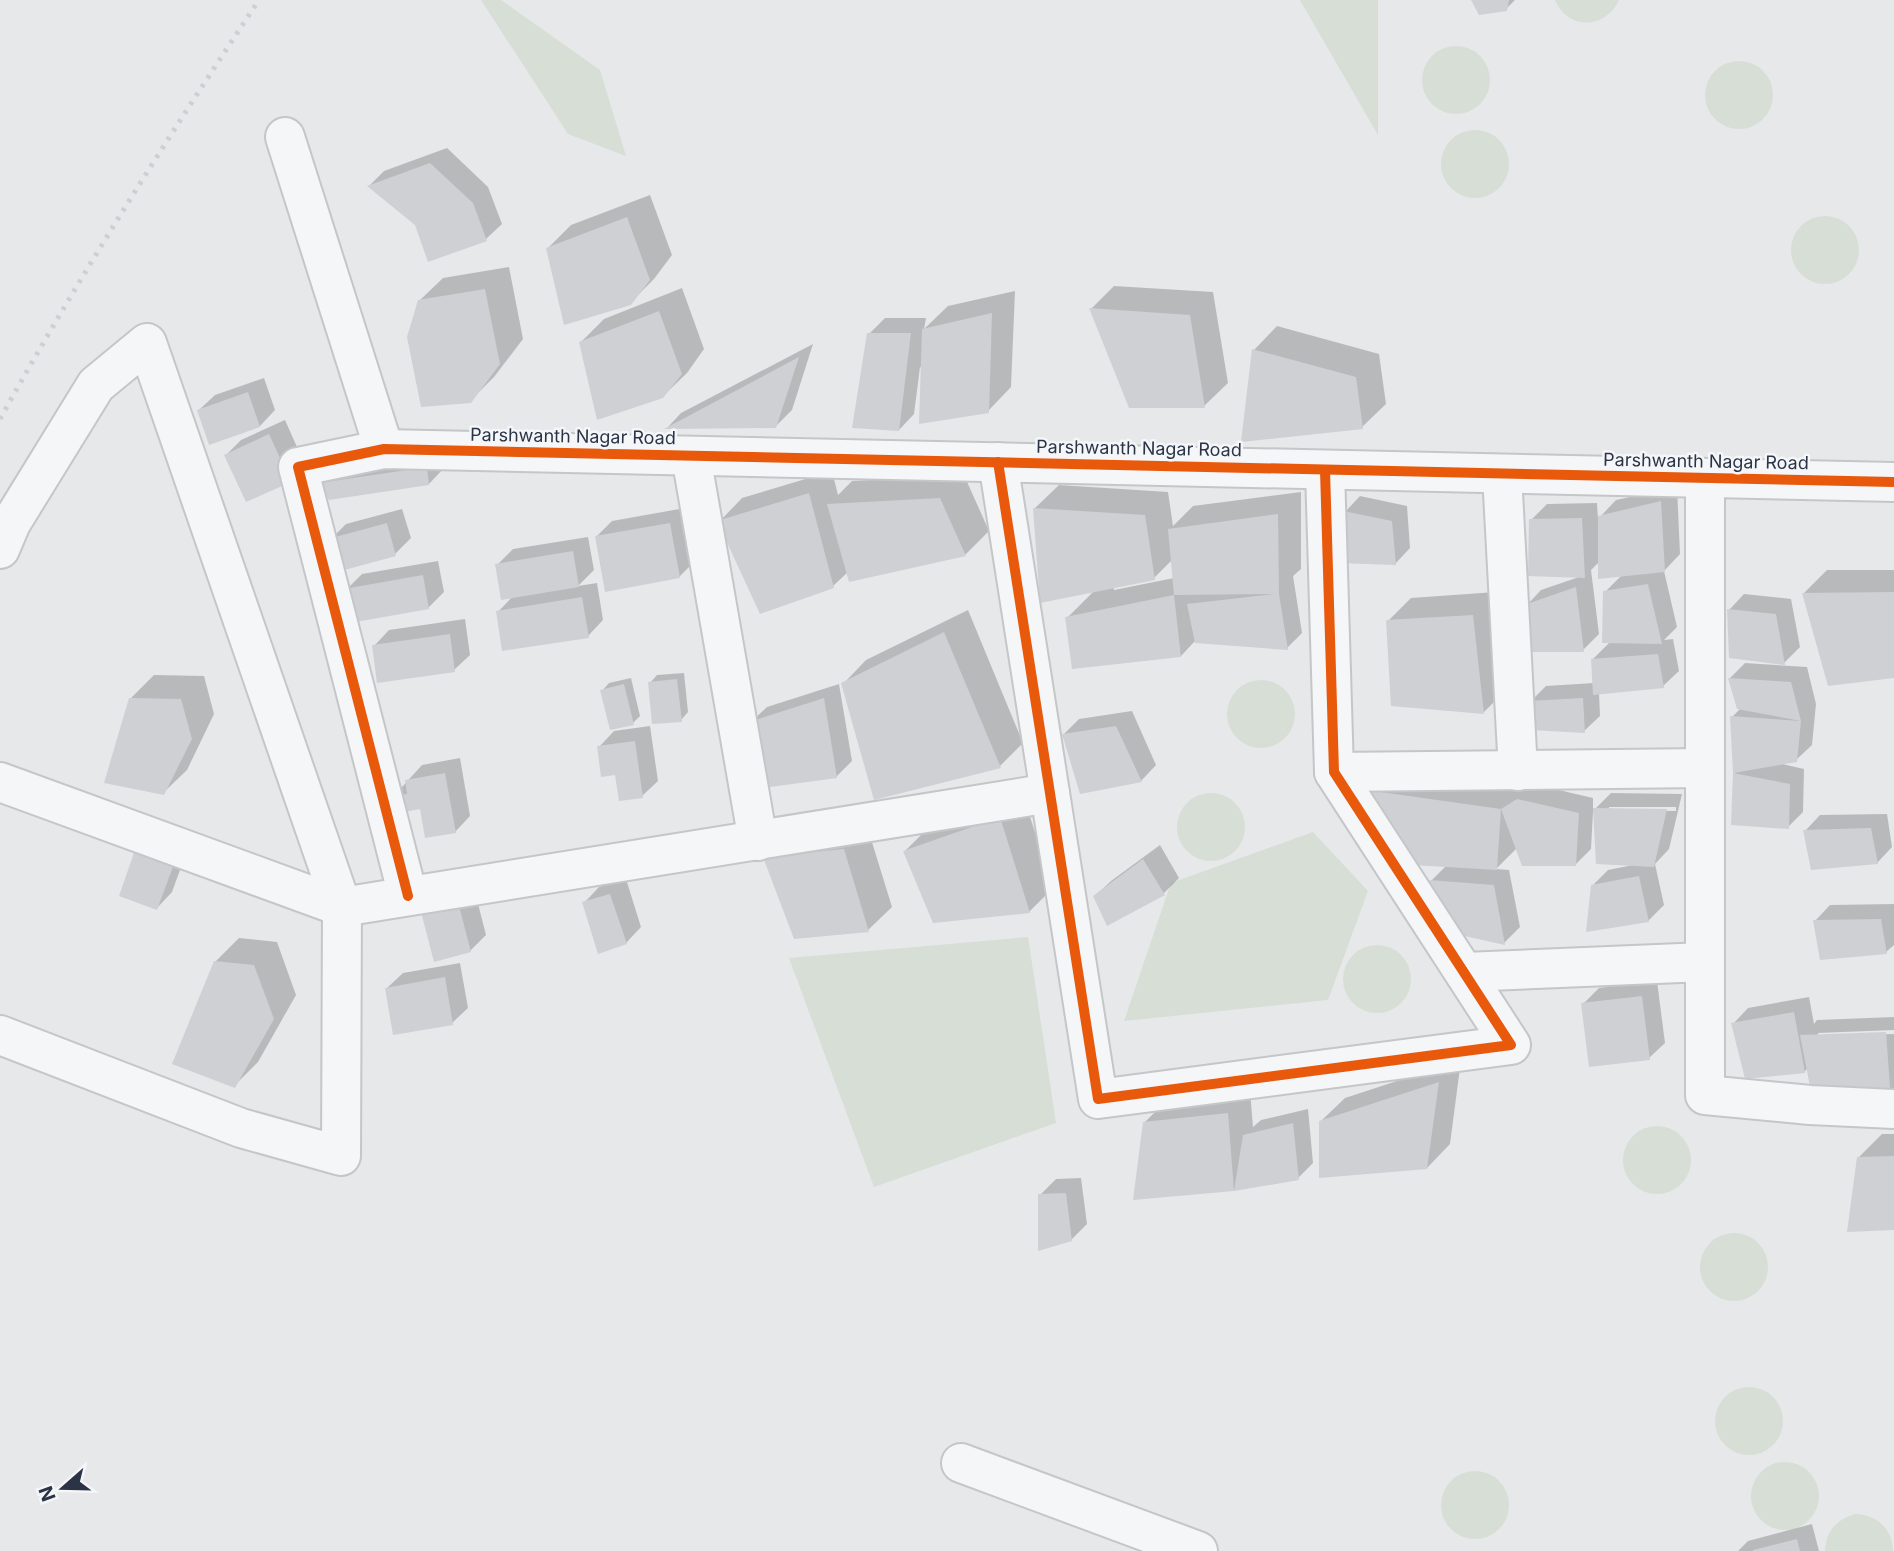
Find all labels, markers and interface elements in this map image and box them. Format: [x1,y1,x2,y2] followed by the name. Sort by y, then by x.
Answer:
[470,424,676,448] street label: Parshwanth Nagar Road
[1036,436,1242,460] street label: Parshwanth Nagar Road
[1603,449,1809,473] street label: Parshwanth Nagar Road
[28,1453,98,1523] north arrow
[34,1483,61,1504] text: N

